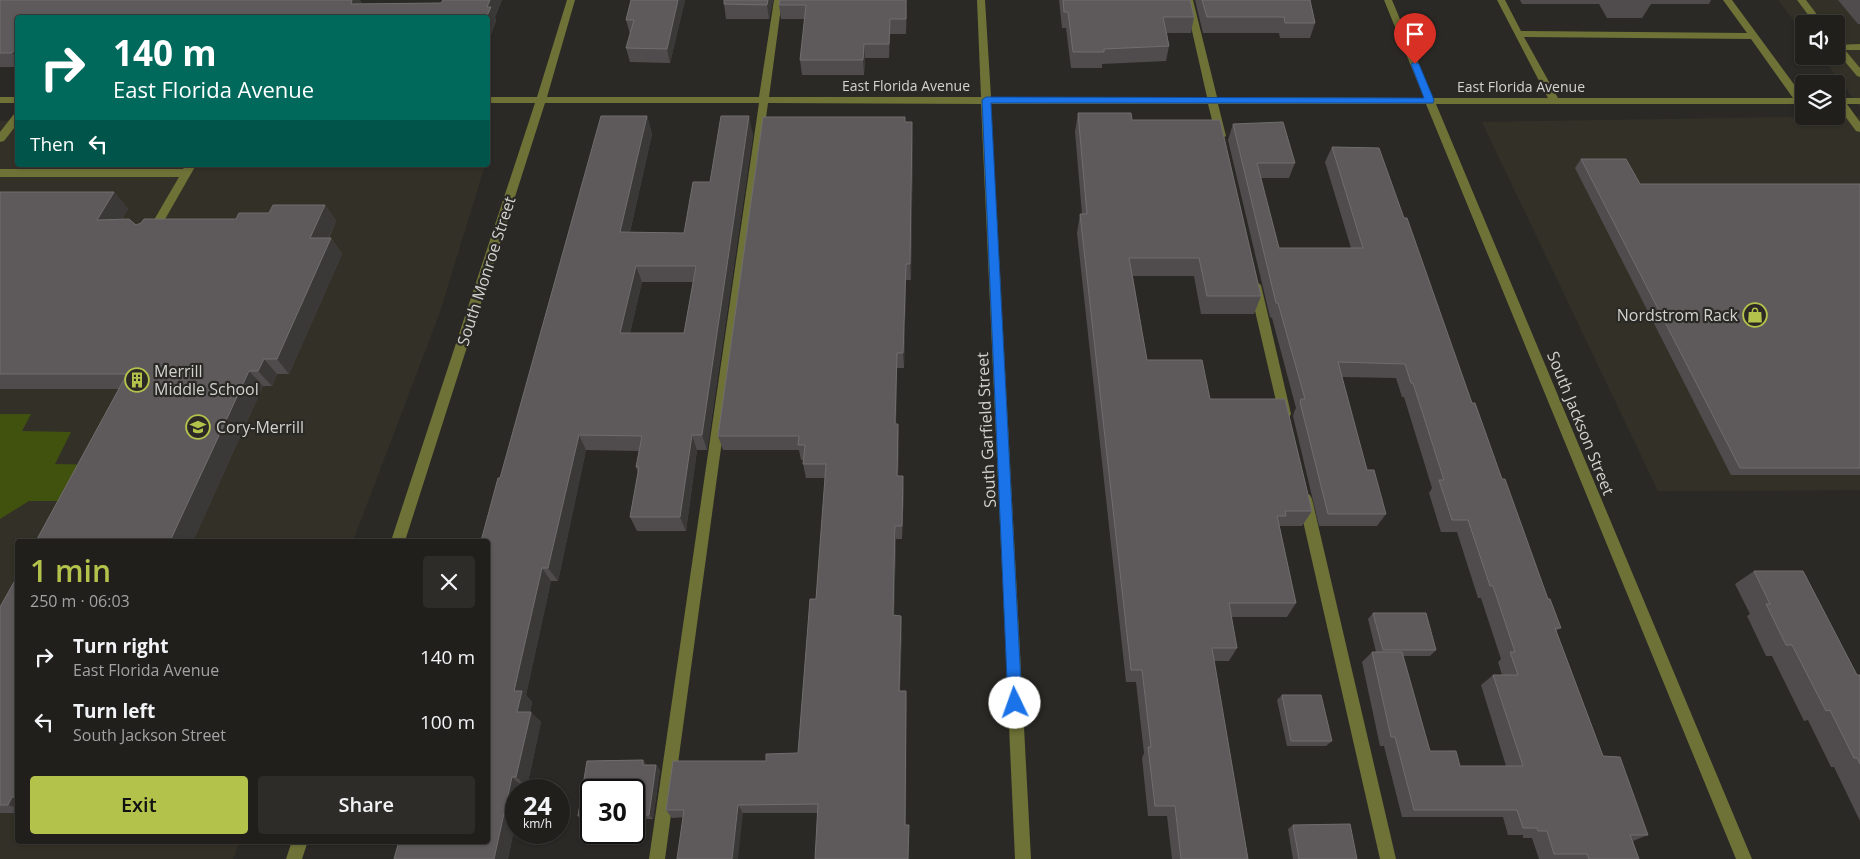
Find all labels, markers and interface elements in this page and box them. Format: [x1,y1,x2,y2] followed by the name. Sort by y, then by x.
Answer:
[1394,13,1436,64] pin
[1795,15,1845,125] map controls
[1795,15,1845,65] button: sound
[1401,20,1429,48] icon: arrive
[113,29,217,76] text: 140 m
[30,35,95,100] icon: right
[113,74,314,104] text: East Florida Avenue
[1795,75,1845,125] button: layers
[842,76,970,95] street label: East Florida Avenue
[1457,77,1585,96] street label: East Florida Avenue
[84,130,112,158] icon: left
[30,131,74,157] text: Then
[451,193,521,348] street label: South Monroe Street
[1742,302,1768,328] shop icon: Nordstrom Rack
[1617,304,1739,326] place label: Nordstrom Rack
[1542,348,1620,498] street label: South Jackson Street
[971,351,1001,508] street label: South Garfield Street
[154,360,259,400] place label: Merrill Middle School
[124,367,150,393] building icon: Merrill Middle School
[185,414,211,440] school or university icon: Cory-Merrill
[216,416,304,438] place label: Cory-Merrill
[30,550,111,591] text: 1 min
[423,556,475,608] button: close
[30,590,130,612] text: 250 m · 06:03
[73,633,168,659] text: Turn right
[30,643,58,671] icon: right
[420,644,475,670] text: 140 m
[73,659,219,681] text: East Florida Avenue
[988,676,1040,728] position arrow
[73,698,155,724] text: Turn left
[30,708,58,736] icon: left
[420,709,475,735] text: 100 m
[73,724,226,746] text: South Jackson Street
[30,776,248,834] button: Exit
[258,776,475,834] button: Share
[580,779,645,844] speed limit sign: 30
[523,788,552,822] text: 24
[523,815,552,832] text: km/h

